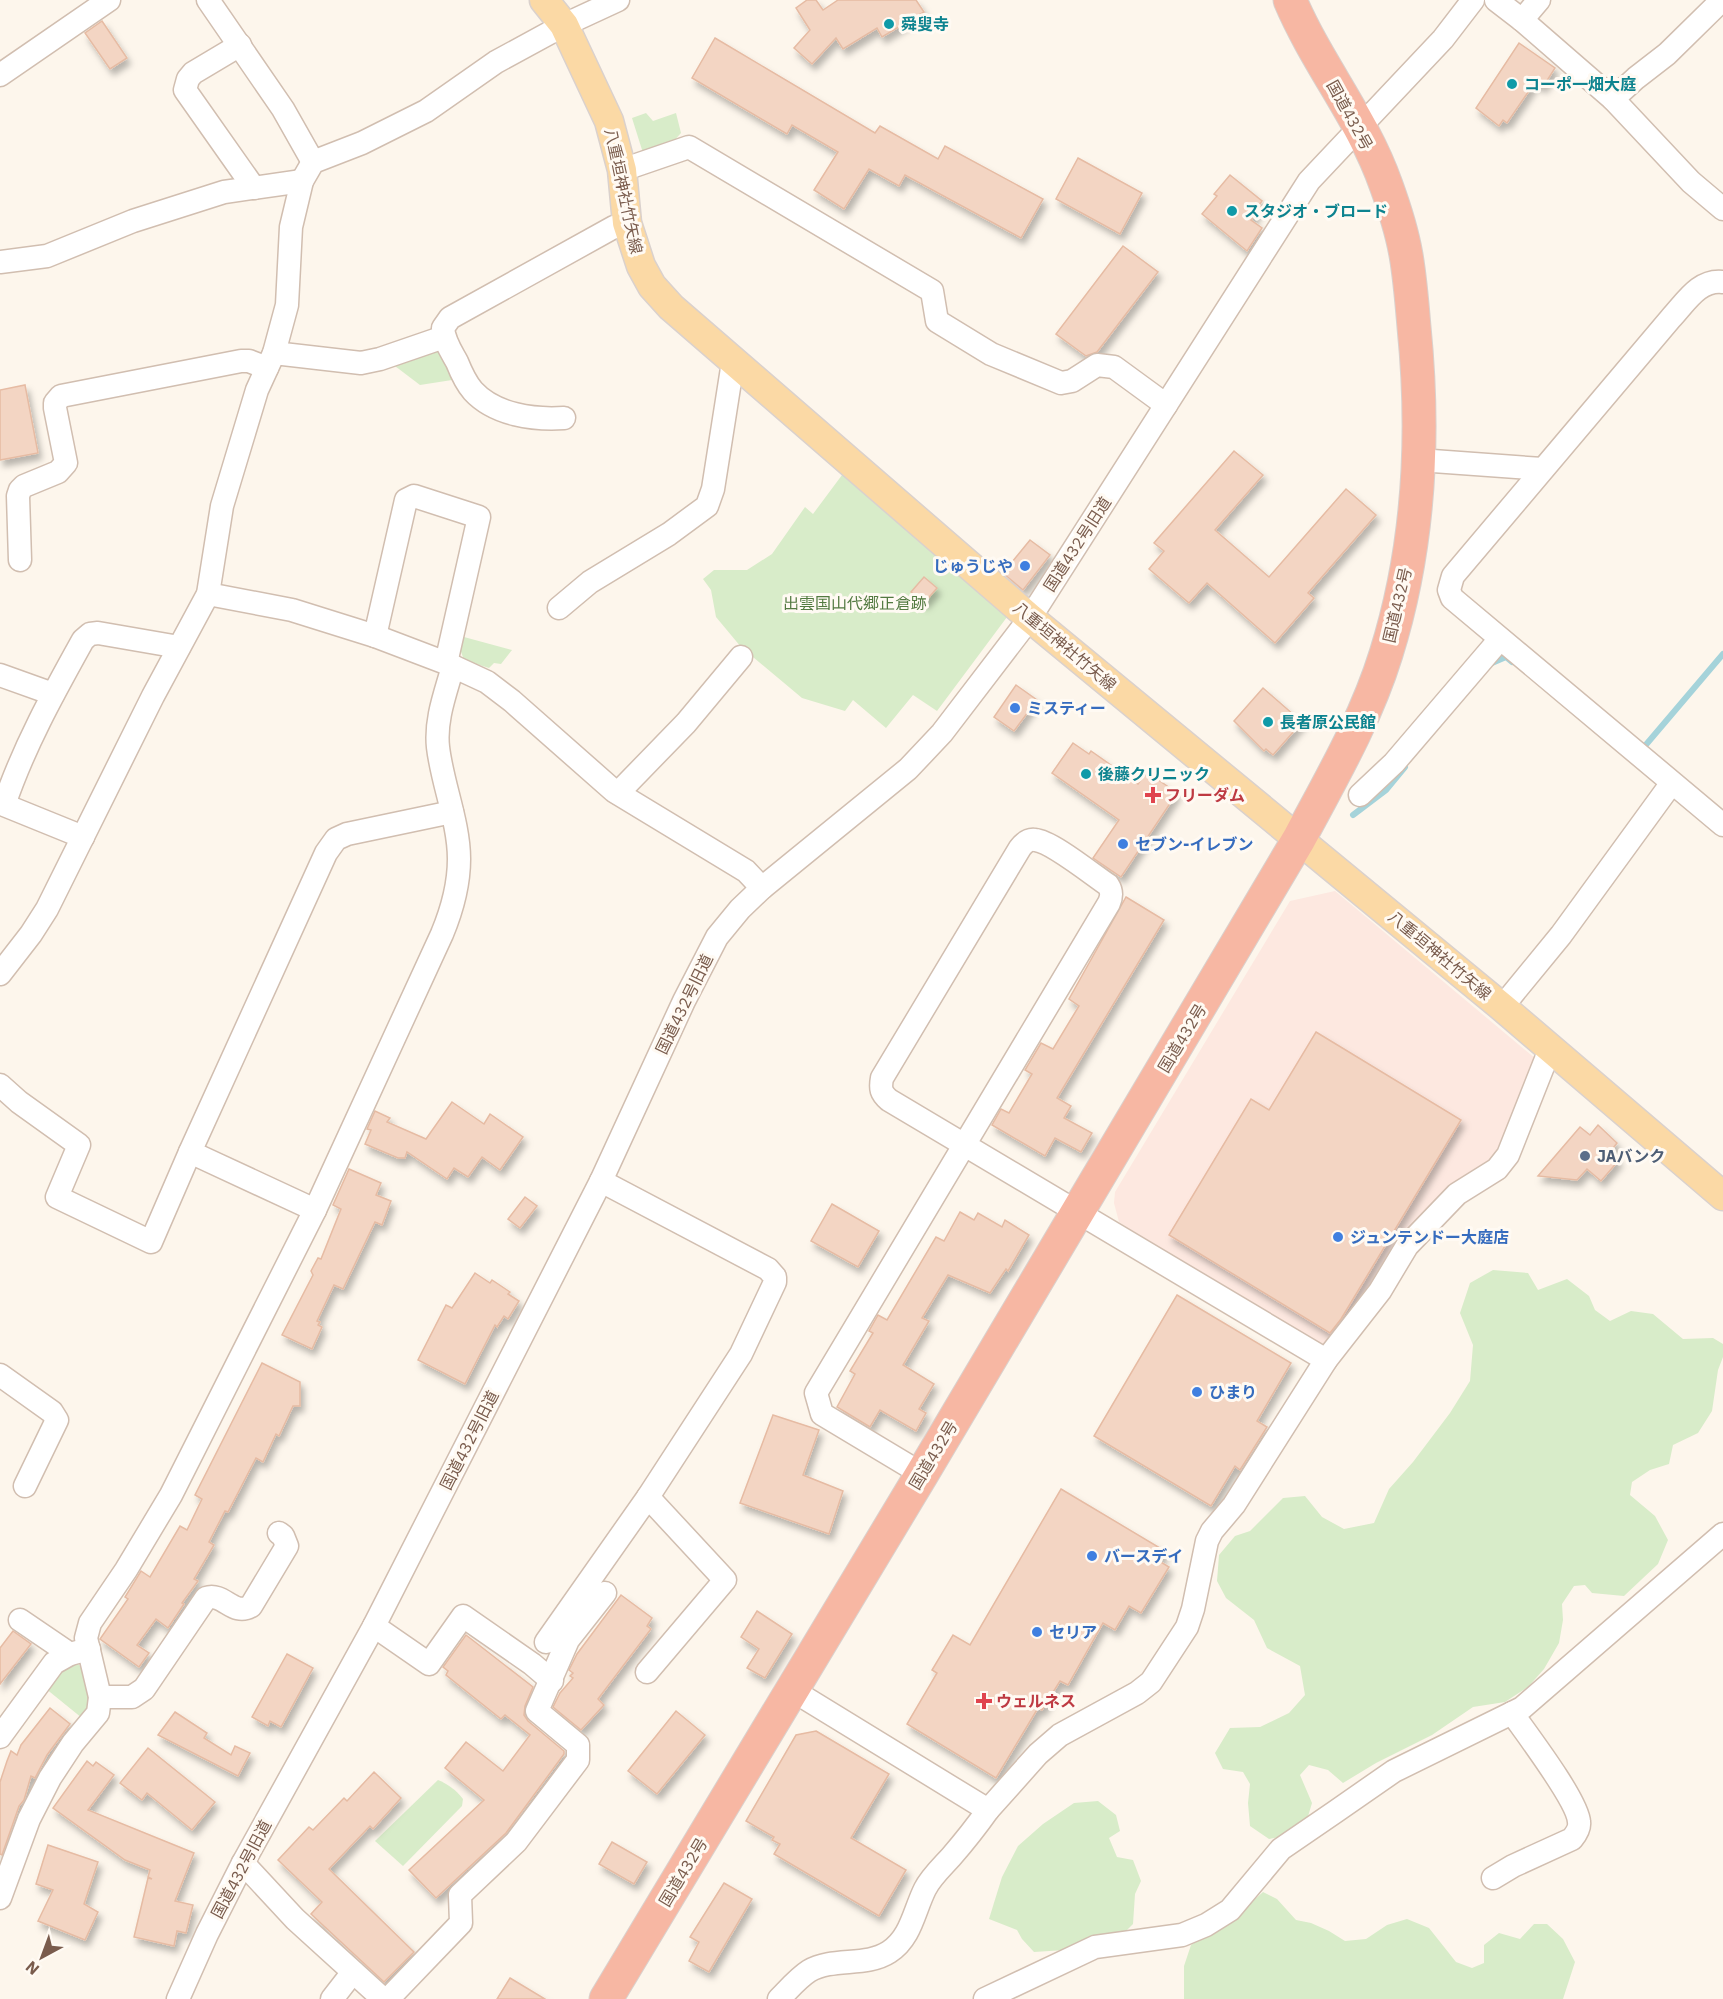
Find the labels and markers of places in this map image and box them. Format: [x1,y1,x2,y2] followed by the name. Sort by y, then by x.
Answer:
[901,14,949,34] place label: 舜叟寺
[882,17,896,31] marker: 舜叟寺
[1524,74,1636,94] place label: コーポ一畑大庭
[1505,77,1519,91] marker: コーポ一畑大庭
[1244,201,1388,221] place label: スタジオ・ブロード
[1225,204,1239,218] marker: スタジオ・ブロード
[933,556,1013,576] place label: じゅうじや
[1018,559,1032,573] marker: じゅうじや
[1027,698,1106,718] place label: ミスティー
[1008,701,1022,715] marker: ミスティー
[1280,712,1376,732] place label: 長者原公民館
[1261,715,1275,729] marker: 長者原公民館
[1098,764,1210,784] place label: 後藤クリニック
[1079,767,1093,781] marker: 後藤クリニック
[1165,785,1245,805] place label: フリーダム
[1146,788,1160,802] marker: フリーダム
[1135,834,1253,854] place label: セブン-イレブン
[1116,837,1130,851] marker: セブン-イレブン
[1597,1146,1665,1166] place label: JAバンク
[1578,1149,1592,1163] marker: JAバンク
[1350,1227,1509,1247] place label: ジュンテンドー大庭店
[1331,1230,1345,1244] marker: ジュンテンドー大庭店
[1209,1382,1257,1402] place label: ひまり
[1190,1385,1204,1399] marker: ひまり
[1104,1546,1183,1566] place label: バースデイ
[1085,1549,1099,1563] marker: バースデイ
[1049,1622,1097,1642] place label: セリア
[1030,1625,1044,1639] marker: セリア
[996,1691,1076,1711] place label: ウェルネス
[977,1694,991,1708] marker: ウェルネス

